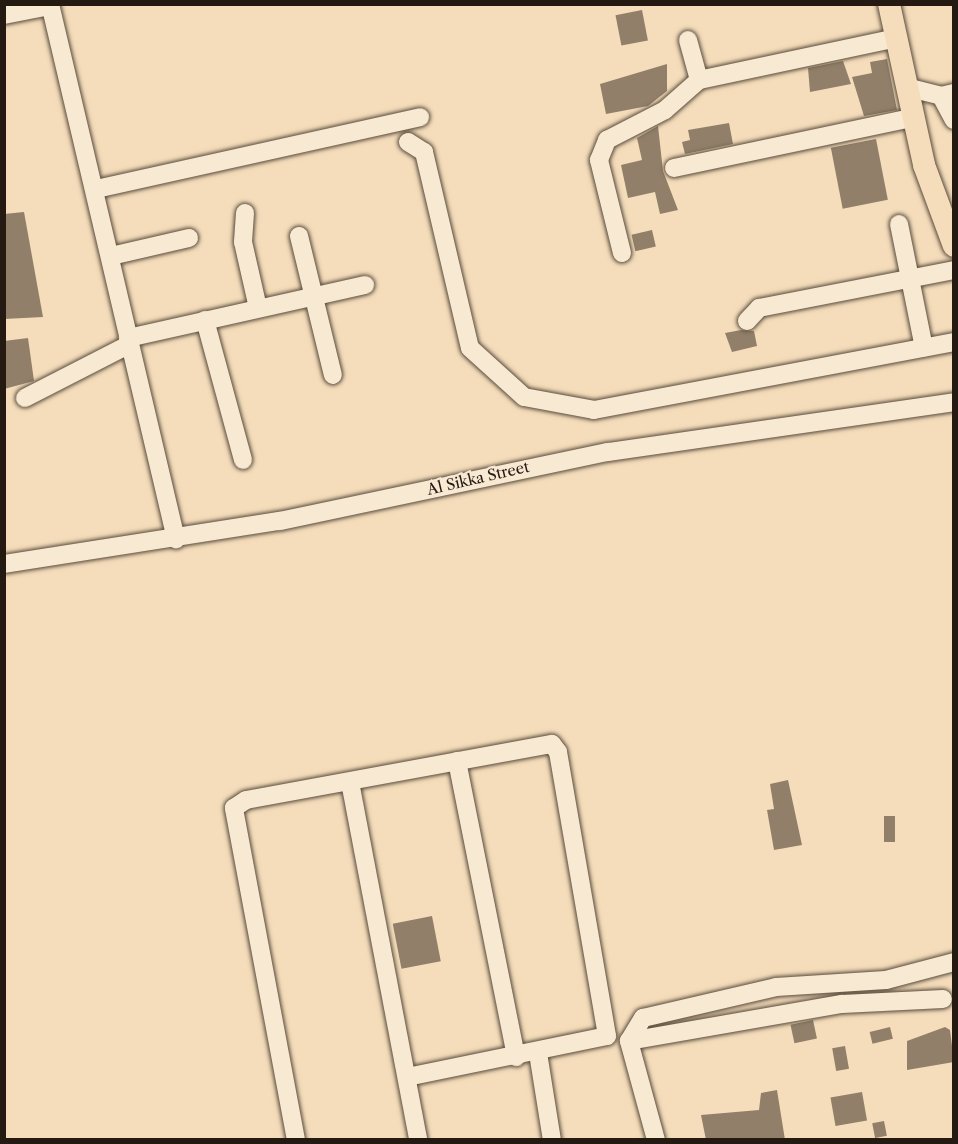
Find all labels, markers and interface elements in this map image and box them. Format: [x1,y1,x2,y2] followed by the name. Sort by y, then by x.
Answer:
[425,457,531,499] street label: Al Sikka Street

